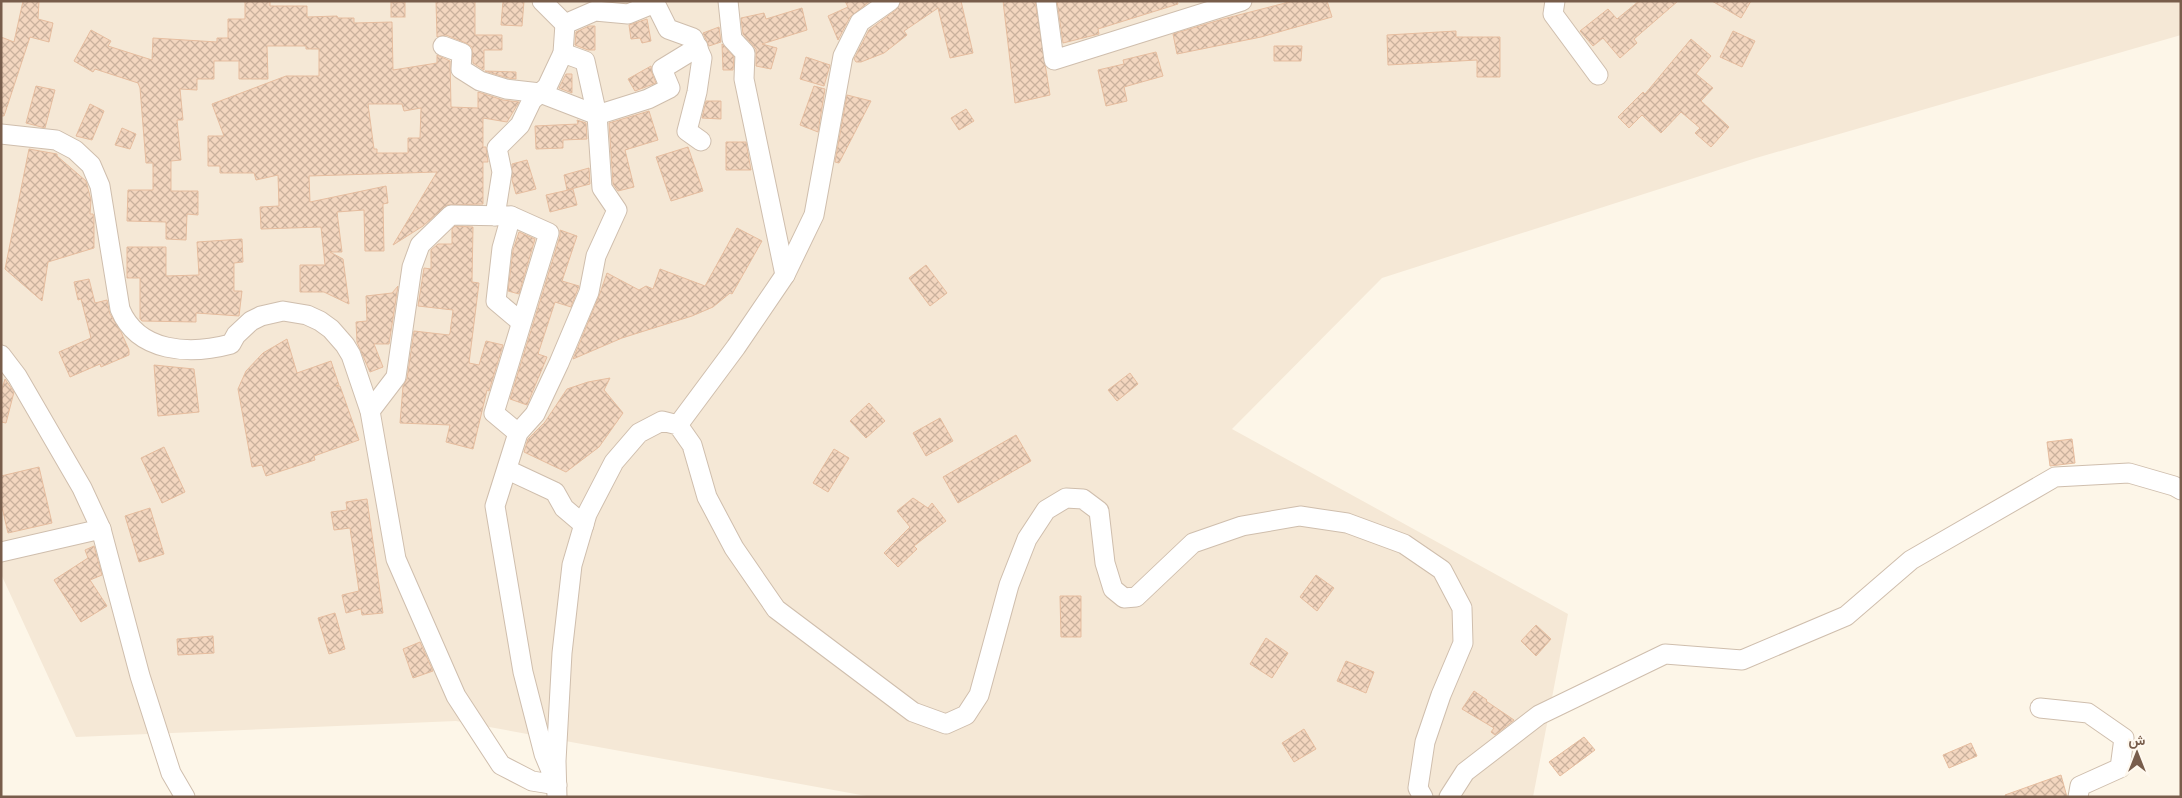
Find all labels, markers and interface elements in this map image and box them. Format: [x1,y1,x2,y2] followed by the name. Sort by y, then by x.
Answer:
[2112,728,2162,778] north arrow
[2129,732,2146,749] text: ش

